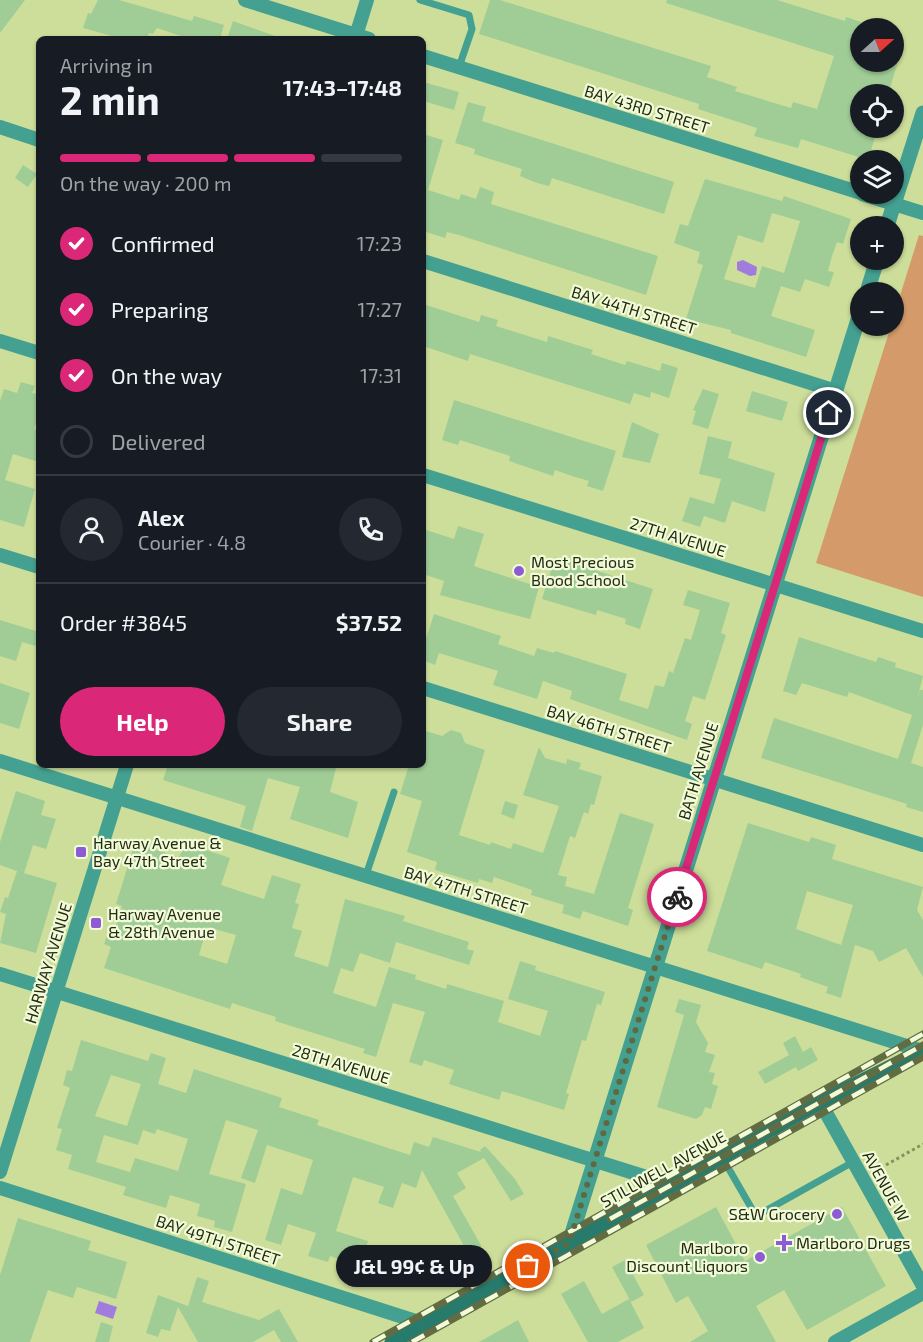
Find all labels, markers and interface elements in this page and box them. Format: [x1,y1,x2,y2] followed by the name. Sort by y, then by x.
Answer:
[850,18,904,72] north arrow
[850,18,904,336] map controls
[60,53,153,77] text: Arriving in
[283,74,402,100] text: 17:43–17:48
[60,76,160,123] text: 2 min
[582,81,712,137] street label: BAY 43RD STREET
[850,84,904,138] button: locate
[850,150,904,204] button: layers
[60,171,232,195] text: On the way · 200 m
[850,216,904,270] button: +
[60,227,93,260] icon: check
[111,230,215,256] text: Confirmed
[357,231,402,255] text: 17:23
[569,281,699,338] street label: BAY 44TH STREET
[850,282,904,336] button: −
[60,293,93,326] icon: check
[111,296,209,322] text: Preparing
[358,297,402,321] text: 17:27
[60,359,93,392] icon: check
[111,362,222,388] text: On the way
[360,363,402,387] text: 17:31
[803,387,854,438] pin
[812,396,845,429] icon: home
[111,428,206,454] text: Delivered
[60,498,123,561] button: person
[339,498,402,561] button: phone
[138,504,184,530] text: Alex
[628,513,728,560] street label: 27TH AVENUE
[138,530,246,554] text: Courier · 4.8
[531,552,634,589] place label: Most Precious Blood School
[512,564,526,578] marker: Most Precious Blood School
[60,609,187,635] text: Order #3845
[336,609,402,635] text: $37.52
[60,687,225,756] button: Help
[237,687,402,756] button: Share
[545,701,674,756] street label: BAY 46TH STREET
[674,720,721,822] street label: BATH AVENUE
[93,833,222,870] place label: Harway Avenue & Bay 47th Street
[74,845,88,859] marker: Harway Avenue & Bay 47th Street
[402,862,530,917] street label: BAY 47TH STREET
[647,867,707,927] courier
[661,881,694,914] icon: bike
[20,900,75,1026] street label: HARWAY AVENUE
[108,904,221,941] place label: Harway Avenue & 28th Avenue
[89,916,103,930] marker: Harway Avenue & 28th Avenue
[290,1040,392,1087] street label: 28TH AVENUE
[597,1126,729,1211] street label: STILLWELL AVENUE
[859,1147,914,1224] street label: AVENUE W
[729,1204,826,1223] place label: S&W Grocery
[830,1207,844,1221] marker: S&W Grocery
[154,1211,283,1269] street label: BAY 49TH STREET
[796,1233,910,1252] place label: Marlboro Drugs
[777,1236,791,1250] marker: Marlboro Drugs
[626,1238,748,1275] place label: Marlboro Discount Liquors
[502,1240,553,1291] pin
[336,1245,492,1287] callout: J&L 99¢ & Up
[511,1249,544,1282] icon: bag
[753,1250,767,1264] marker: Marlboro Discount Liquors
[353,1254,475,1278] text: J&L 99¢ & Up

